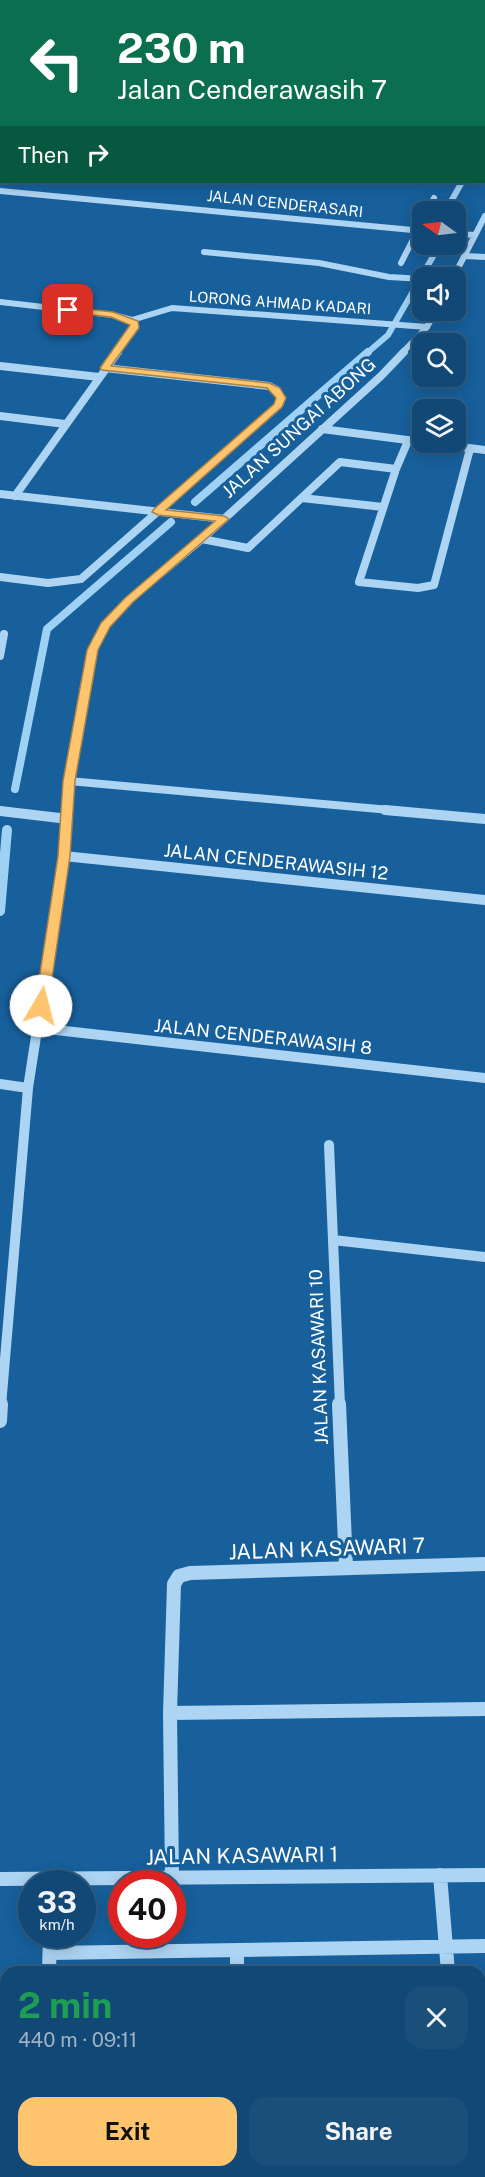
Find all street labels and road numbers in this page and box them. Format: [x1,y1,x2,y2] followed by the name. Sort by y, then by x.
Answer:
[206,187,364,220] street label: JALAN CENDERASARI
[188,288,372,317] street label: LORONG AHMAD KADARI
[218,353,380,502] street label: JALAN SUNGAI ABONG
[163,839,389,884] street label: JALAN CENDERAWASIH 12
[153,1015,373,1058] street label: JALAN CENDERAWASIH 8
[305,1269,332,1445] street label: JALAN KASAWARI 10
[228,1533,426,1564] street label: JALAN KASAWARI 7
[146,1841,338,1870] street label: JALAN KASAWARI 1

